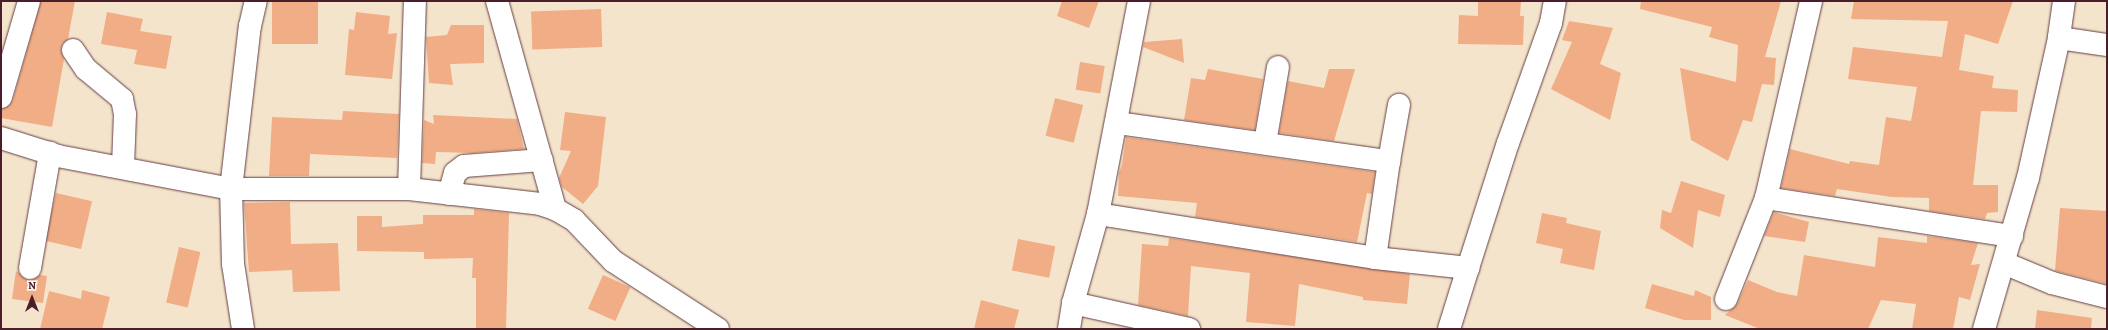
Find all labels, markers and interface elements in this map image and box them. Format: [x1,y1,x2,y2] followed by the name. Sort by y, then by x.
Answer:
[12,278,52,318] north arrow
[28,278,36,293] text: N

